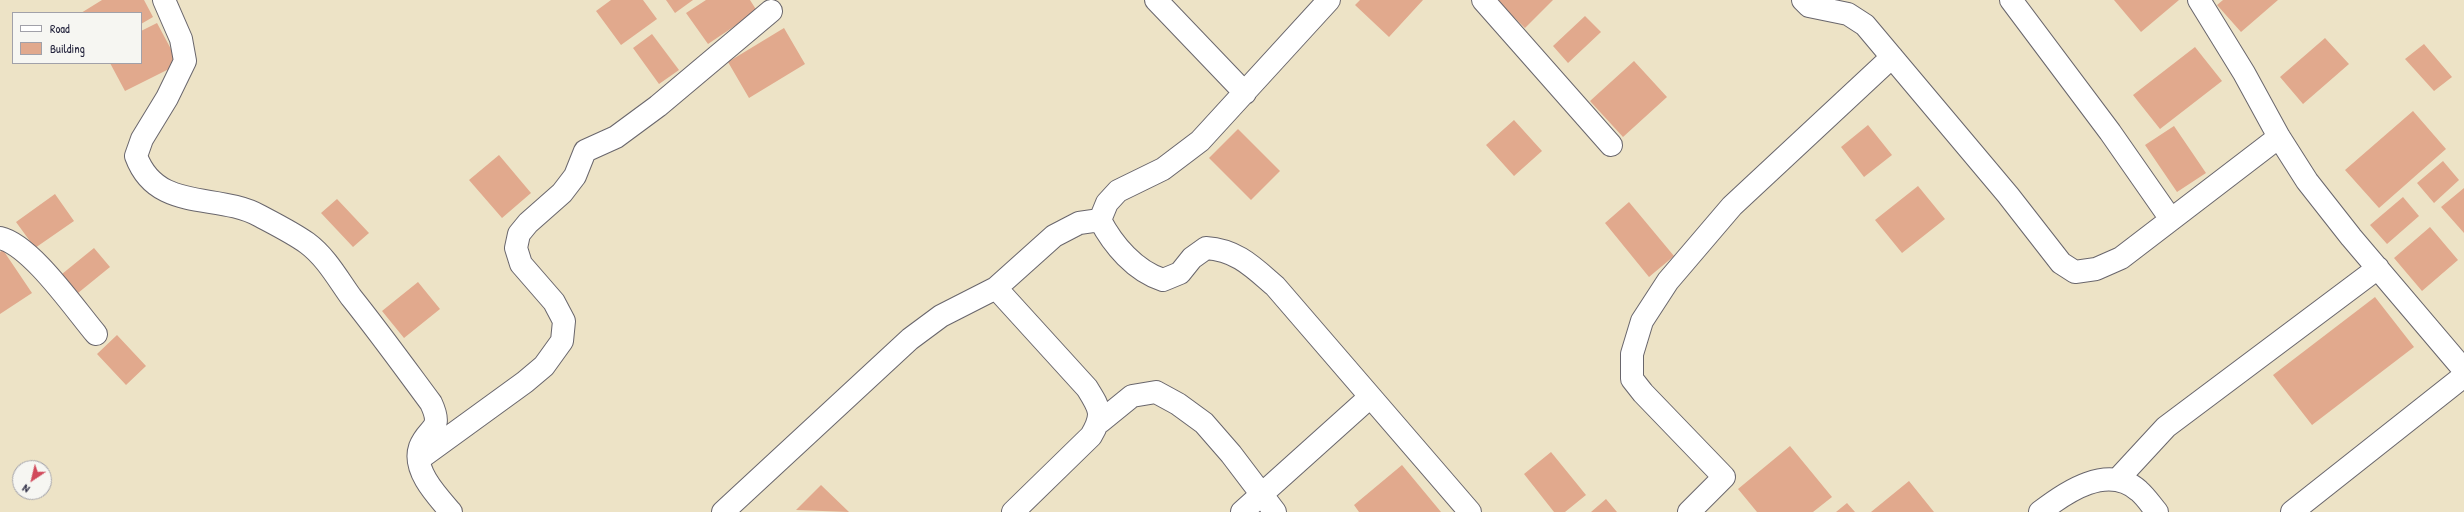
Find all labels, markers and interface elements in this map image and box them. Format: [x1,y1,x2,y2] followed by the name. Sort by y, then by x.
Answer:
[12,12,142,64] legend
[50,20,70,37] text: Road
[50,40,85,57] text: Building
[12,460,52,500] north arrow
[19,482,32,496] text: N

